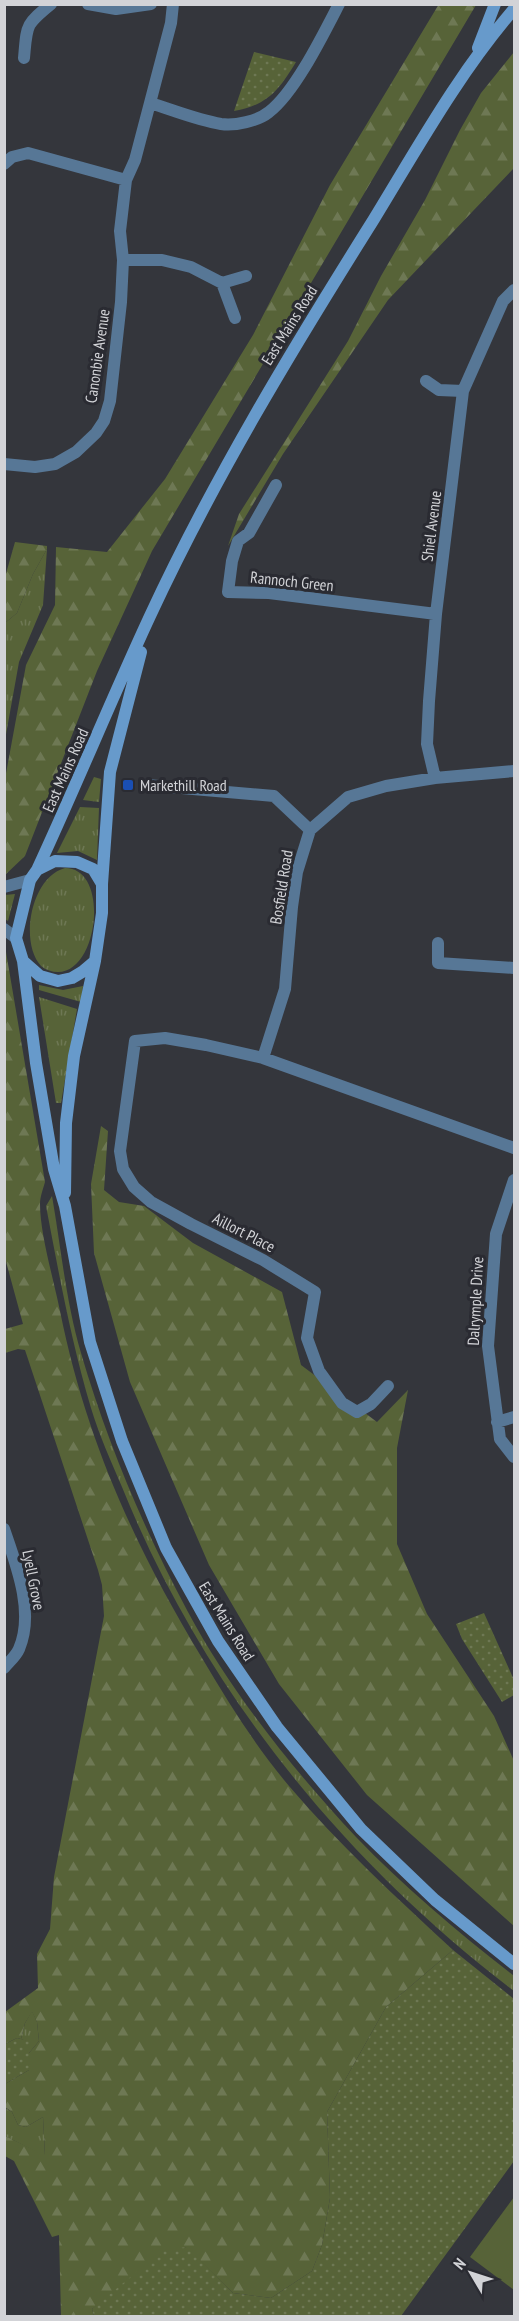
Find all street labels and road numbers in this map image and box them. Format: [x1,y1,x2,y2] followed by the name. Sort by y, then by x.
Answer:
[257,282,321,368] street label: East Mains Road
[80,308,114,404] street label: Canonbie Avenue
[417,489,445,563] street label: Shiel Avenue
[249,567,335,595] street label: Rannoch Green
[38,725,92,815] street label: East Mains Road
[265,848,297,926] street label: Bosfield Road
[209,1208,279,1256] street label: Aillort Place
[463,1256,487,1346] street label: Dalrymple Drive
[18,1548,50,1612] street label: Lyell Grove
[195,1578,259,1664] street label: East Mains Road

